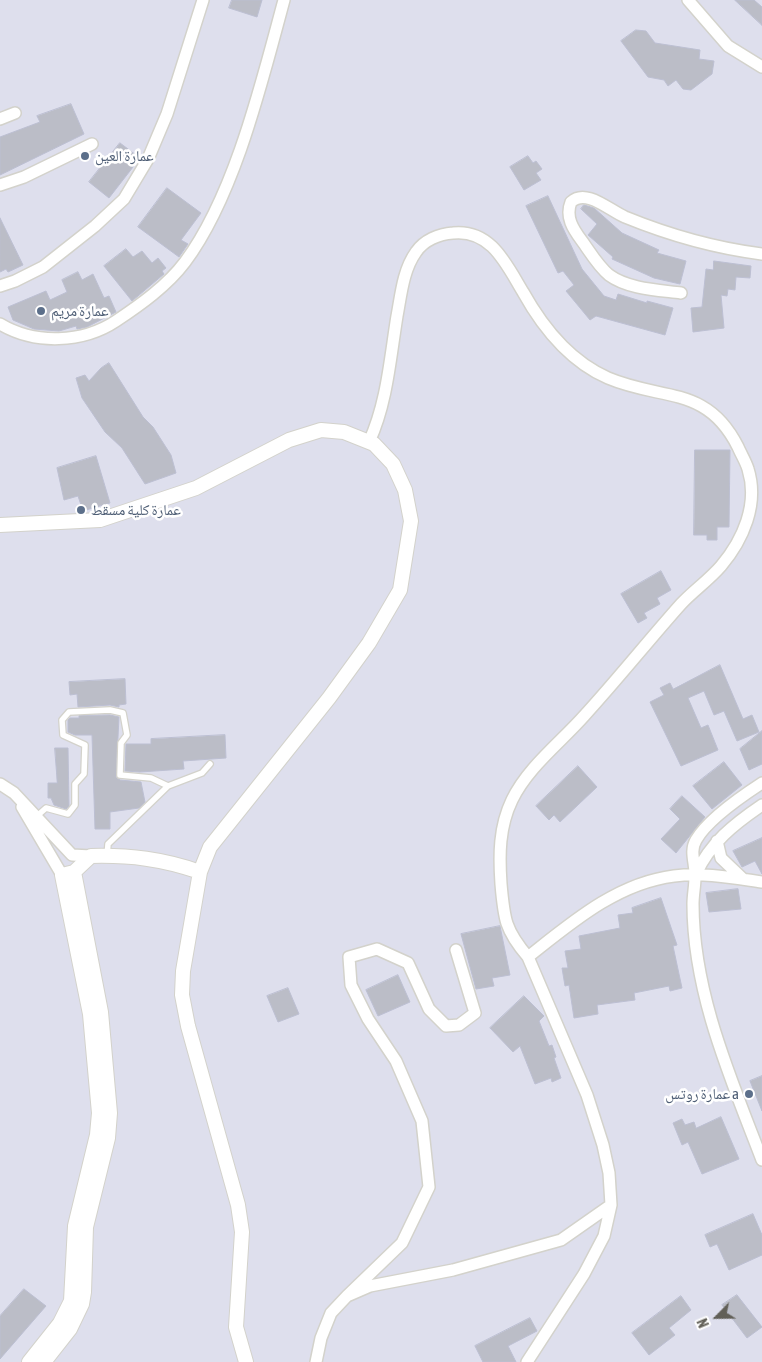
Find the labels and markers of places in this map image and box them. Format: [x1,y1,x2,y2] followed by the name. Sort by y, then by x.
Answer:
[95,147,154,165] place label: عمارة العين
[79,150,91,162] marker: عمارة العين
[51,302,108,320] place label: عمارة مريم
[35,305,47,317] marker: عمارة مريم
[91,501,181,519] place label: عمارة كلية مسقط
[75,504,87,516] marker: عمارة كلية مسقط
[665,1085,739,1103] place label: عمارة روتس a
[743,1088,755,1100] marker: عمارة روتس a

